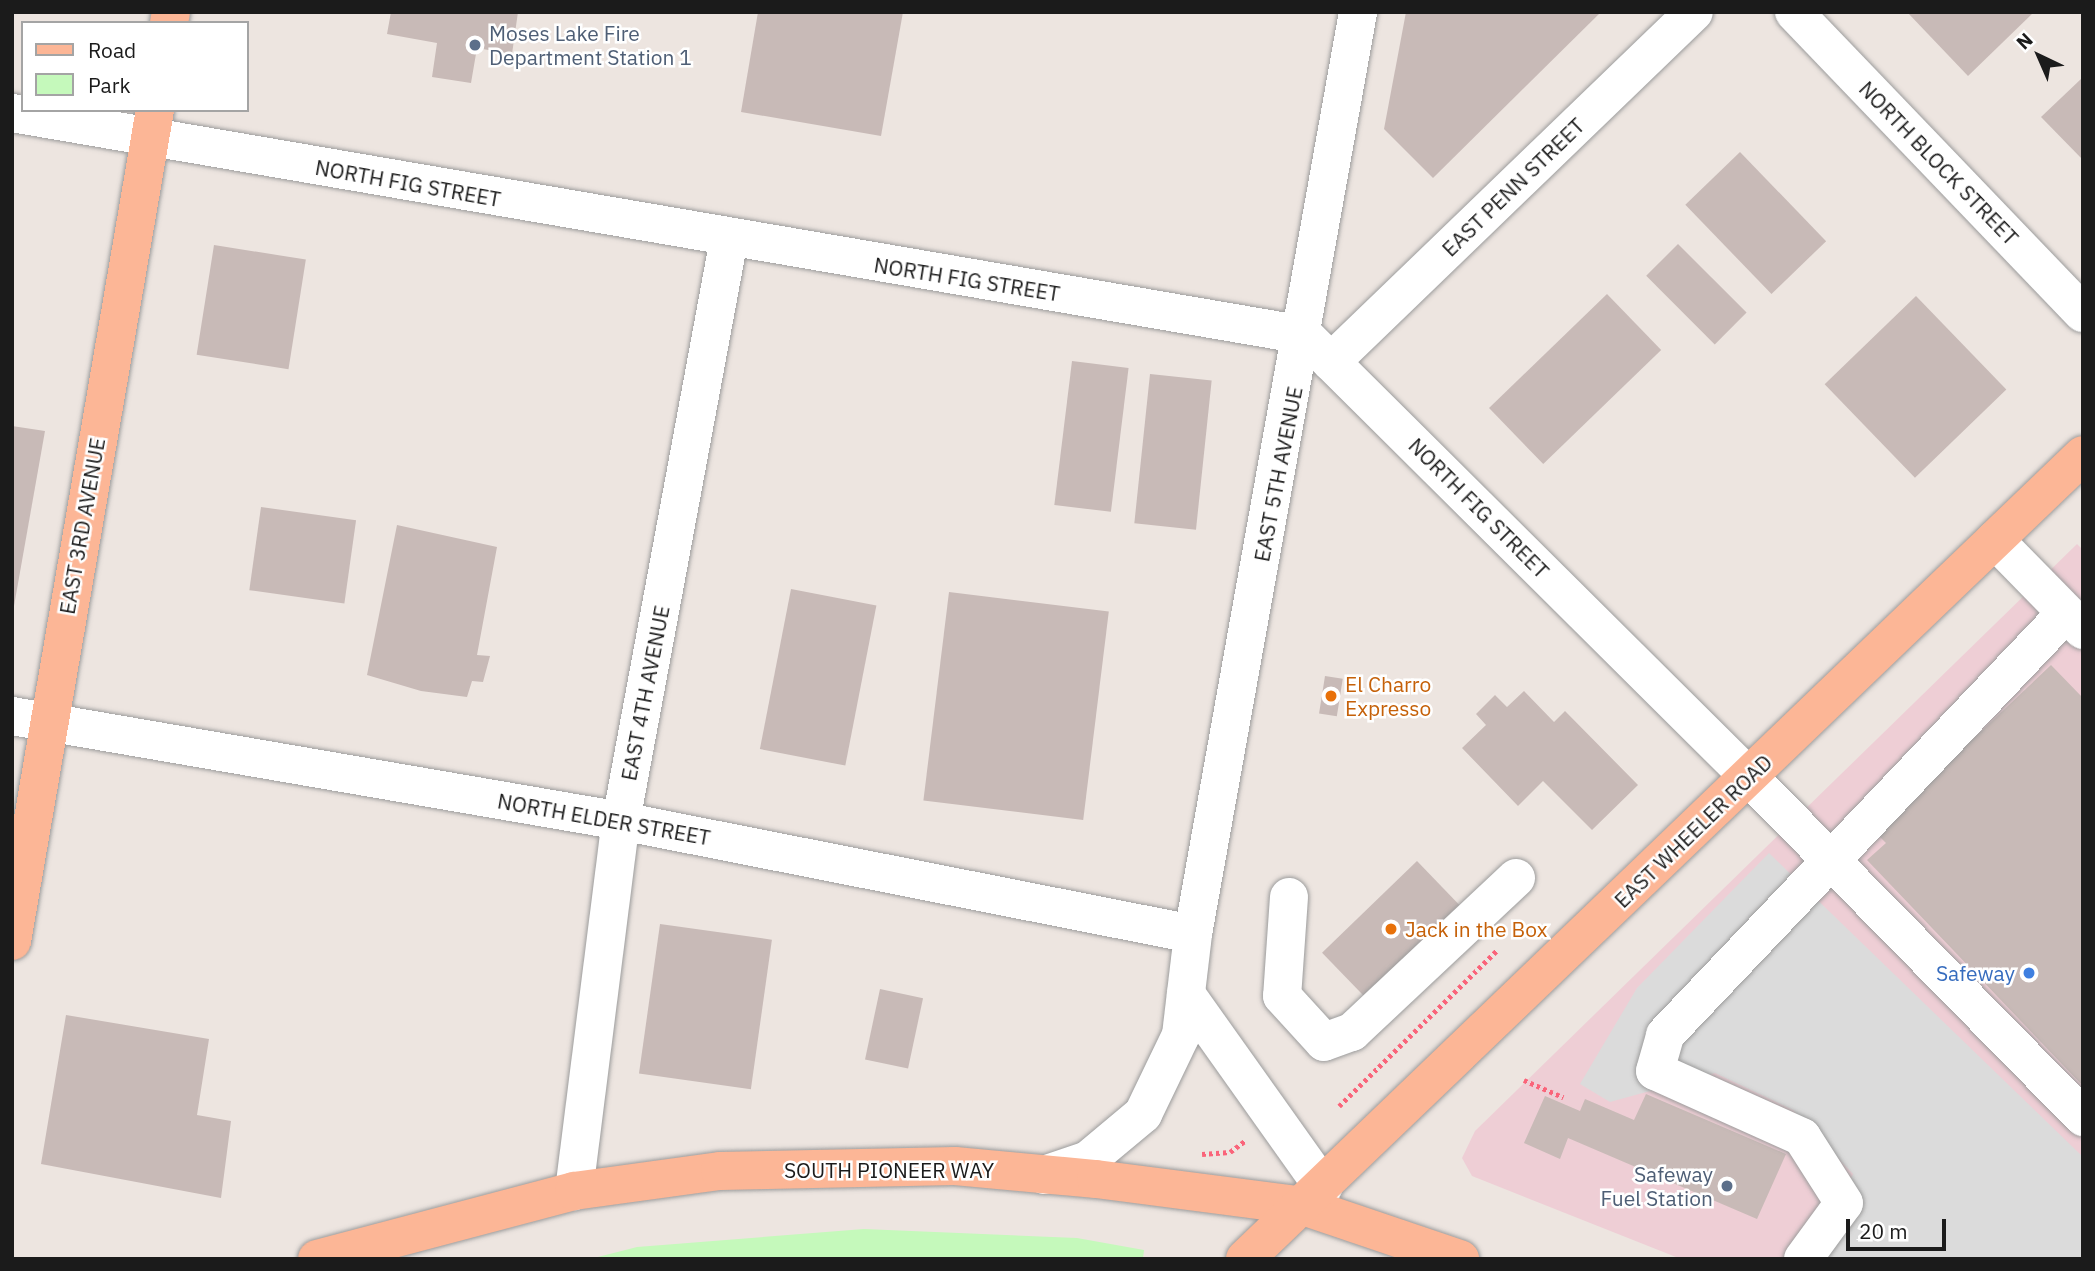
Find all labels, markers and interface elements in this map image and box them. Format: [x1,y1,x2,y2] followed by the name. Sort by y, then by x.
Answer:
[489,20,692,70] place label: Moses Lake Fire Department Station 1
[21,21,248,112] legend
[2004,21,2074,91] north arrow
[2011,27,2038,54] text: N
[88,36,136,64] text: Road
[467,37,483,53] marker: Moses Lake Fire Department Station 1
[88,71,131,99] text: Park
[1854,76,2024,250] street label: NORTH BLOCK STREET
[1437,113,1589,261] street label: EAST PENN STREET
[313,154,503,212] street label: NORTH FIG STREET
[872,252,1062,306] street label: NORTH FIG STREET
[1249,384,1307,564] street label: EAST 5TH AVENUE
[1404,433,1554,583] street label: NORTH FIG STREET
[54,436,110,616] street label: EAST 3RD AVENUE
[616,603,674,783] street label: EAST 4TH AVENUE
[1345,671,1431,721] place label: El Charro Expresso
[1323,688,1339,704] marker: El Charro Expresso
[1609,749,1777,913] street label: EAST WHEELER ROAD
[496,788,712,850] street label: NORTH ELDER STREET
[1405,916,1547,942] place label: Jack in the Box
[1383,921,1399,937] marker: Jack in the Box
[1936,960,2015,986] place label: Safeway
[2021,965,2037,981] marker: Safeway
[784,1157,994,1183] street label: SOUTH PIONEER WAY
[1601,1161,1713,1211] place label: Safeway Fuel Station
[1719,1178,1735,1194] marker: Safeway Fuel Station
[1850,1204,1950,1248] scale bar
[1859,1217,1908,1245] text: 20 m

